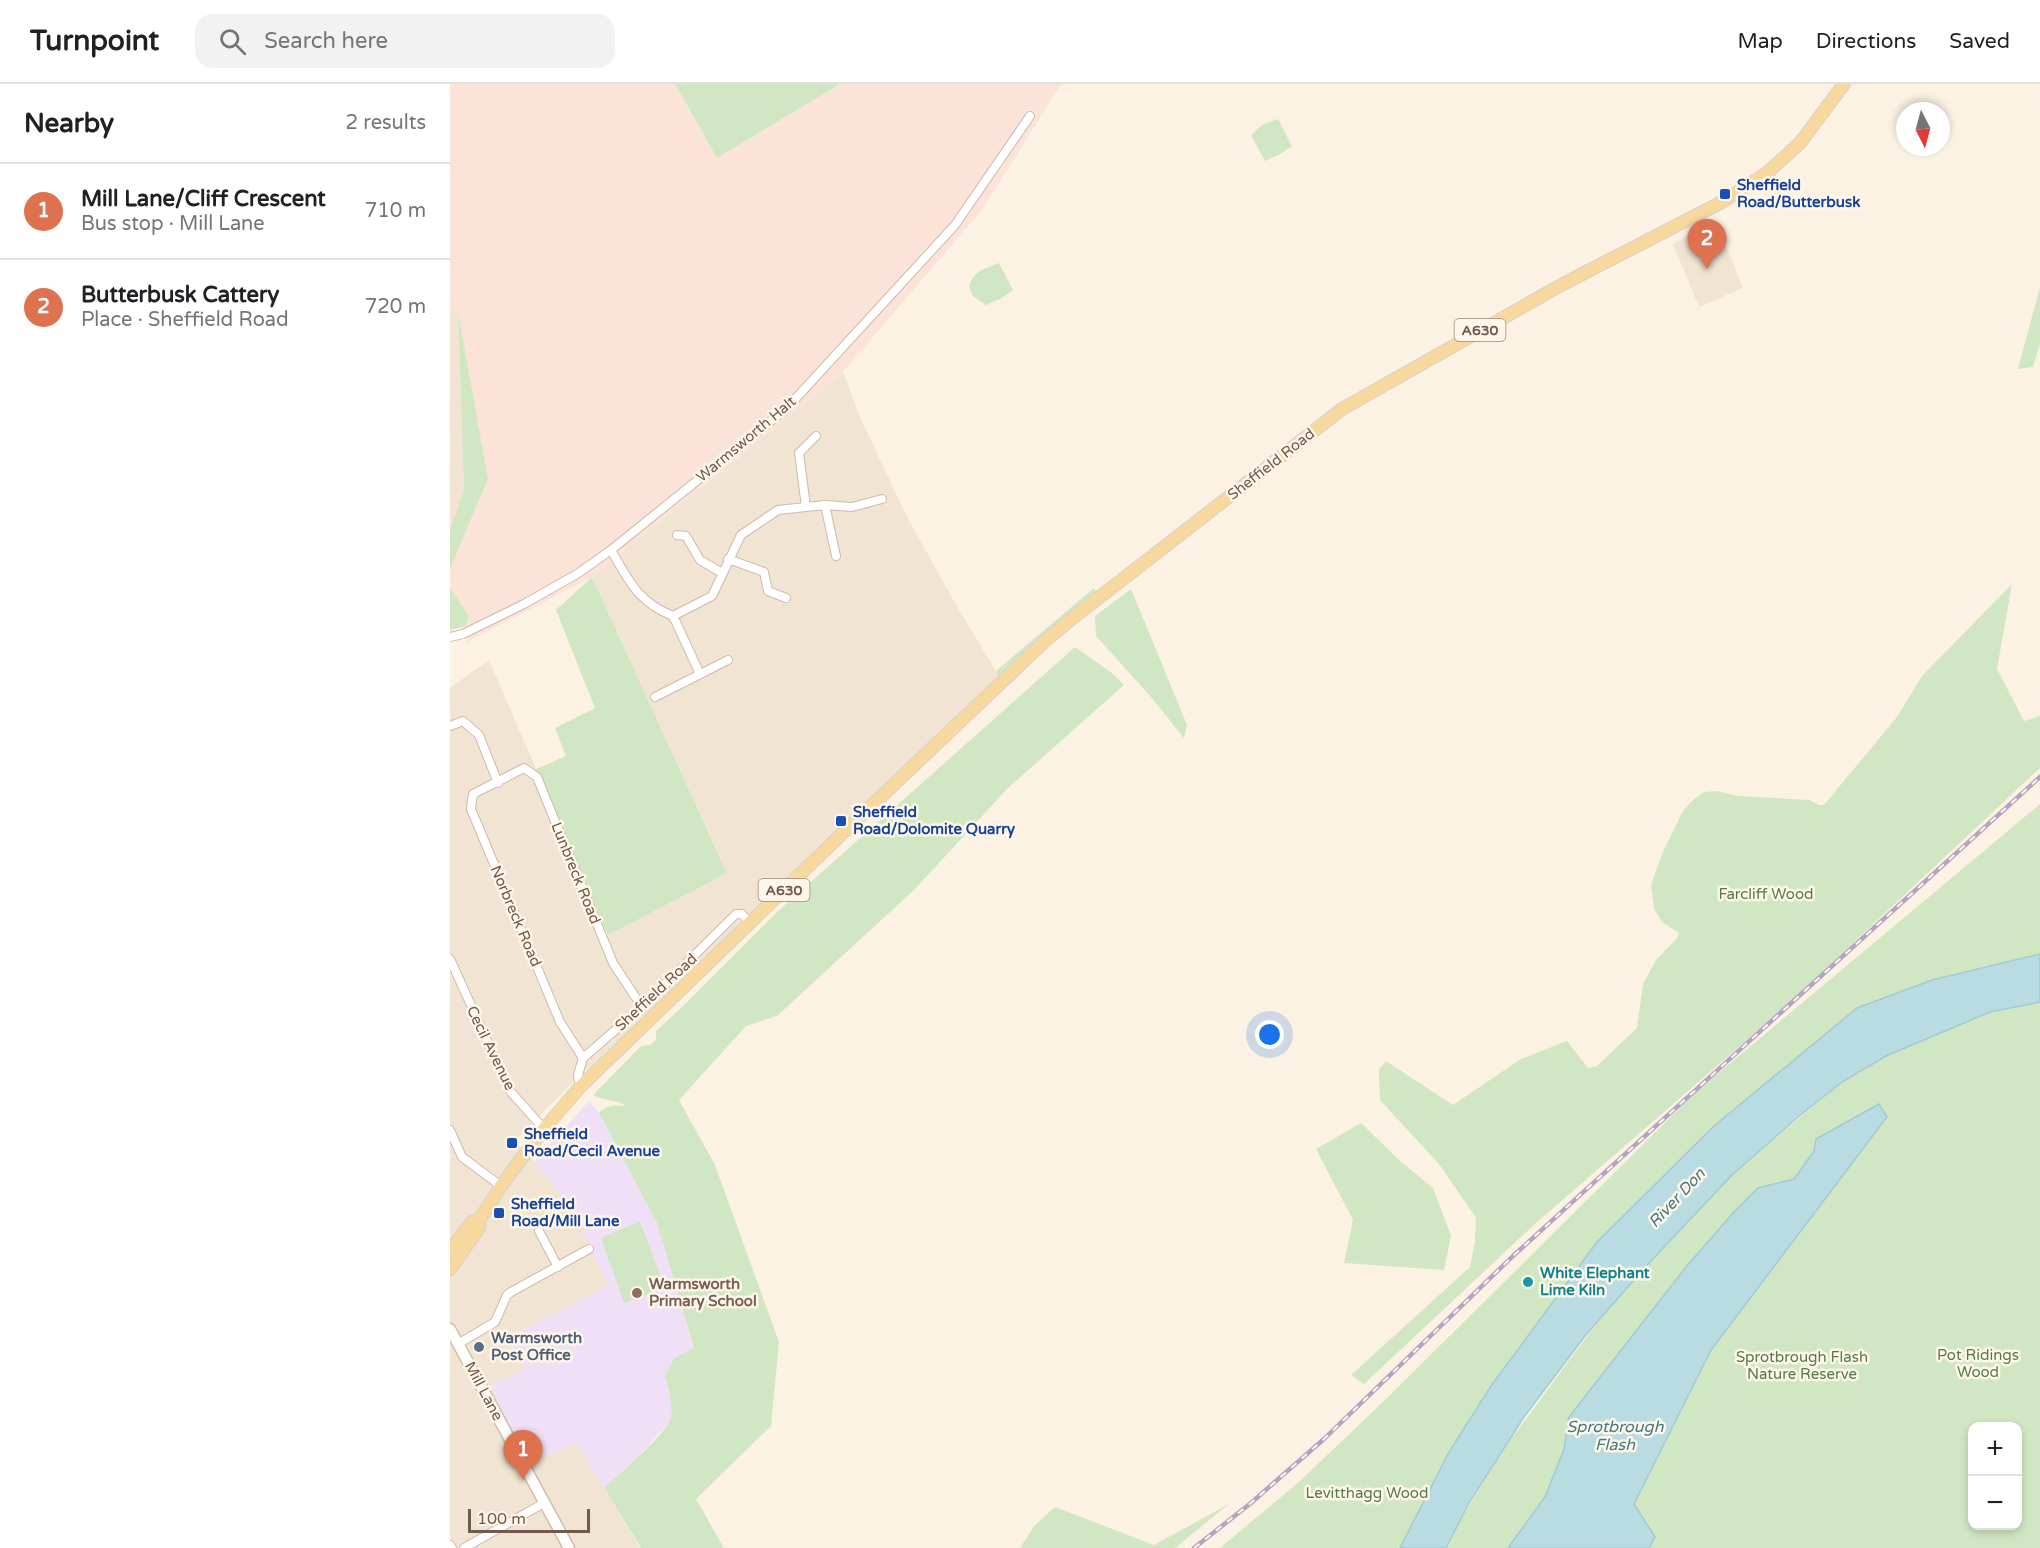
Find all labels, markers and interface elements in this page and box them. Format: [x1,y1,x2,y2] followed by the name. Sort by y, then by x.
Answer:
[195,14,615,68] search box
[30,24,159,58] text: Turnpoint
[216,25,249,58] icon: search
[264,28,388,54] text: Search here
[1737,29,1783,54] text: Map
[1816,29,1916,54] text: Directions
[1949,29,2010,54] text: Saved
[1896,102,1950,156] north arrow
[24,108,114,139] text: Nearby
[346,111,426,135] text: 2 results
[1737,176,1860,211] place label: Sheffield Road/Butterbusk
[81,186,326,212] text: Mill Lane/Cliff Crescent
[1718,187,1732,201] marker: Sheffield Road/Butterbusk
[37,199,50,223] text: 1
[365,199,426,223] text: 710 m
[81,212,265,236] text: Bus stop · Mill Lane
[1688,220,1726,269] pin: 2
[81,282,279,308] text: Butterbusk Cattery
[37,295,50,319] text: 2
[365,295,426,319] text: 720 m
[81,308,289,332] text: Place · Sheffield Road
[1454,319,1506,341] road number: A630
[693,392,800,486] street label: Warmsworth Halt
[1224,424,1318,504] street label: Sheffield Road
[853,803,1015,839] place label: Sheffield Road/Dolomite Quarry
[834,814,848,828] marker: Sheffield Road/Dolomite Quarry
[547,819,605,927] street label: Lunbreck Road
[487,863,545,969] street label: Norbreck Road
[758,879,810,901] road number: A630
[1718,885,1814,903] park label: Farcliff Wood
[611,949,701,1035] street label: Sheffield Road
[463,1003,519,1093] street label: Cecil Avenue
[1255,1020,1284,1049] your location
[524,1125,661,1160] place label: Sheffield Road/Cecil Avenue
[505,1136,519,1150] marker: Sheffield Road/Cecil Avenue
[1644,1163,1710,1232] water label: River Don
[511,1195,620,1230] place label: Sheffield Road/Mill Lane
[492,1206,506,1220] marker: Sheffield Road/Mill Lane
[1540,1264,1650,1299] place label: White Elephant Lime Kiln
[649,1275,757,1311] place label: Warmsworth Primary School
[1521,1275,1535,1289] marker: White Elephant Lime Kiln
[630,1286,644,1300] marker: Warmsworth Primary School
[491,1329,582,1364] place label: Warmsworth Post Office
[472,1340,486,1354] marker: Warmsworth Post Office
[1937,1346,2019,1381] park label: Pot Ridings Wood
[1736,1348,1868,1383] park label: Sprotbrough Flash Nature Reserve
[461,1358,507,1424] street label: Mill Lane
[1567,1417,1665,1455] water label: Sprotbrough Flash
[1968,1422,2022,1530] map controls
[1968,1422,2022,1476] button: +
[504,1430,542,1480] pin: 1
[1968,1476,2022,1530] button: −
[1306,1484,1428,1502] park label: Levitthagg Wood
[468,1506,590,1534] scale bar
[477,1509,526,1529] text: 100 m

